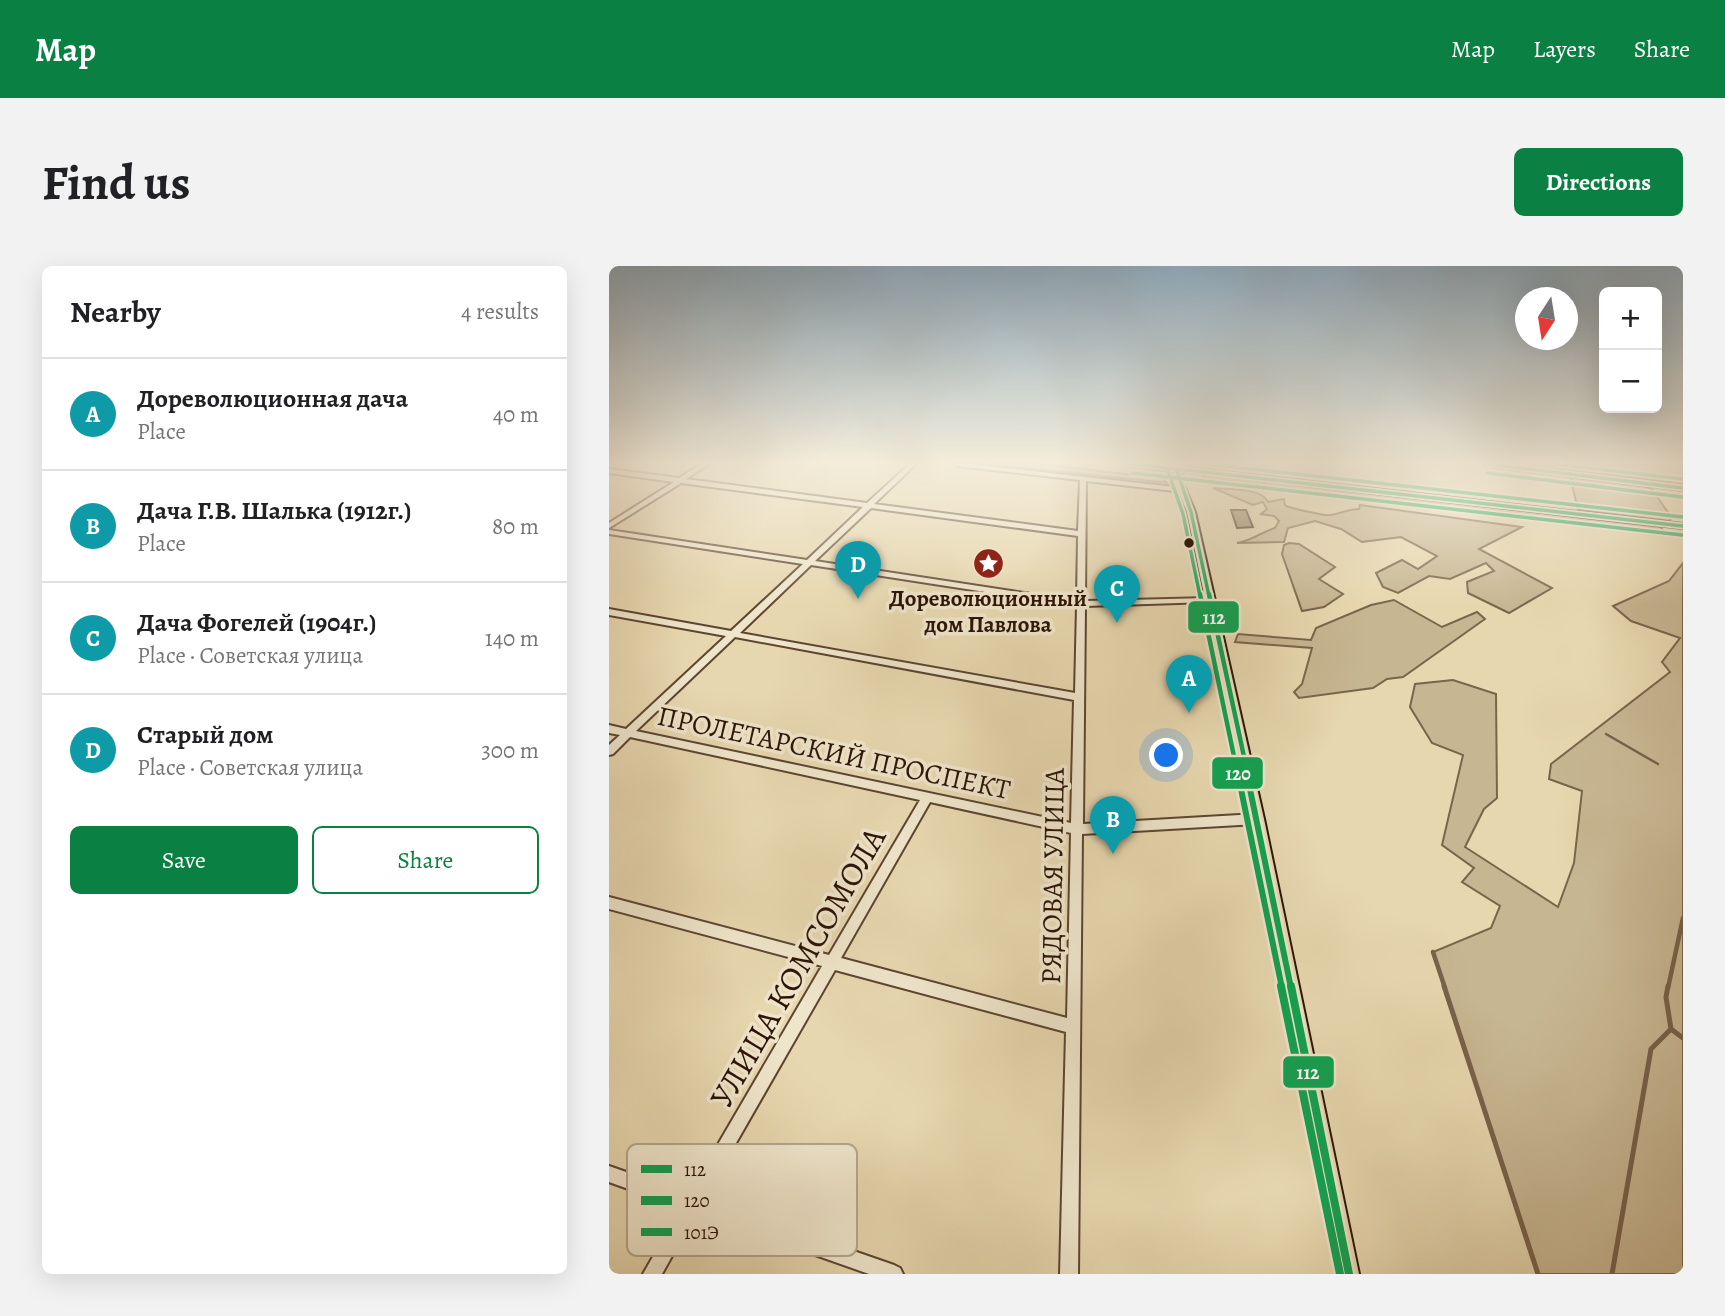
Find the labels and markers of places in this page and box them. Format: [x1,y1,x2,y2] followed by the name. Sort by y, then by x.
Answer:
[1182,536,1196,550] unlabelled marker
[835,541,881,599] pin: D
[971,547,1005,581] place icon: Дореволюционный дом Павлова
[1094,565,1140,623] pin: C
[889,583,1087,640] place label: Дореволюционный дом Павлова
[1166,655,1212,713] pin: A
[1090,796,1136,854] pin: B

